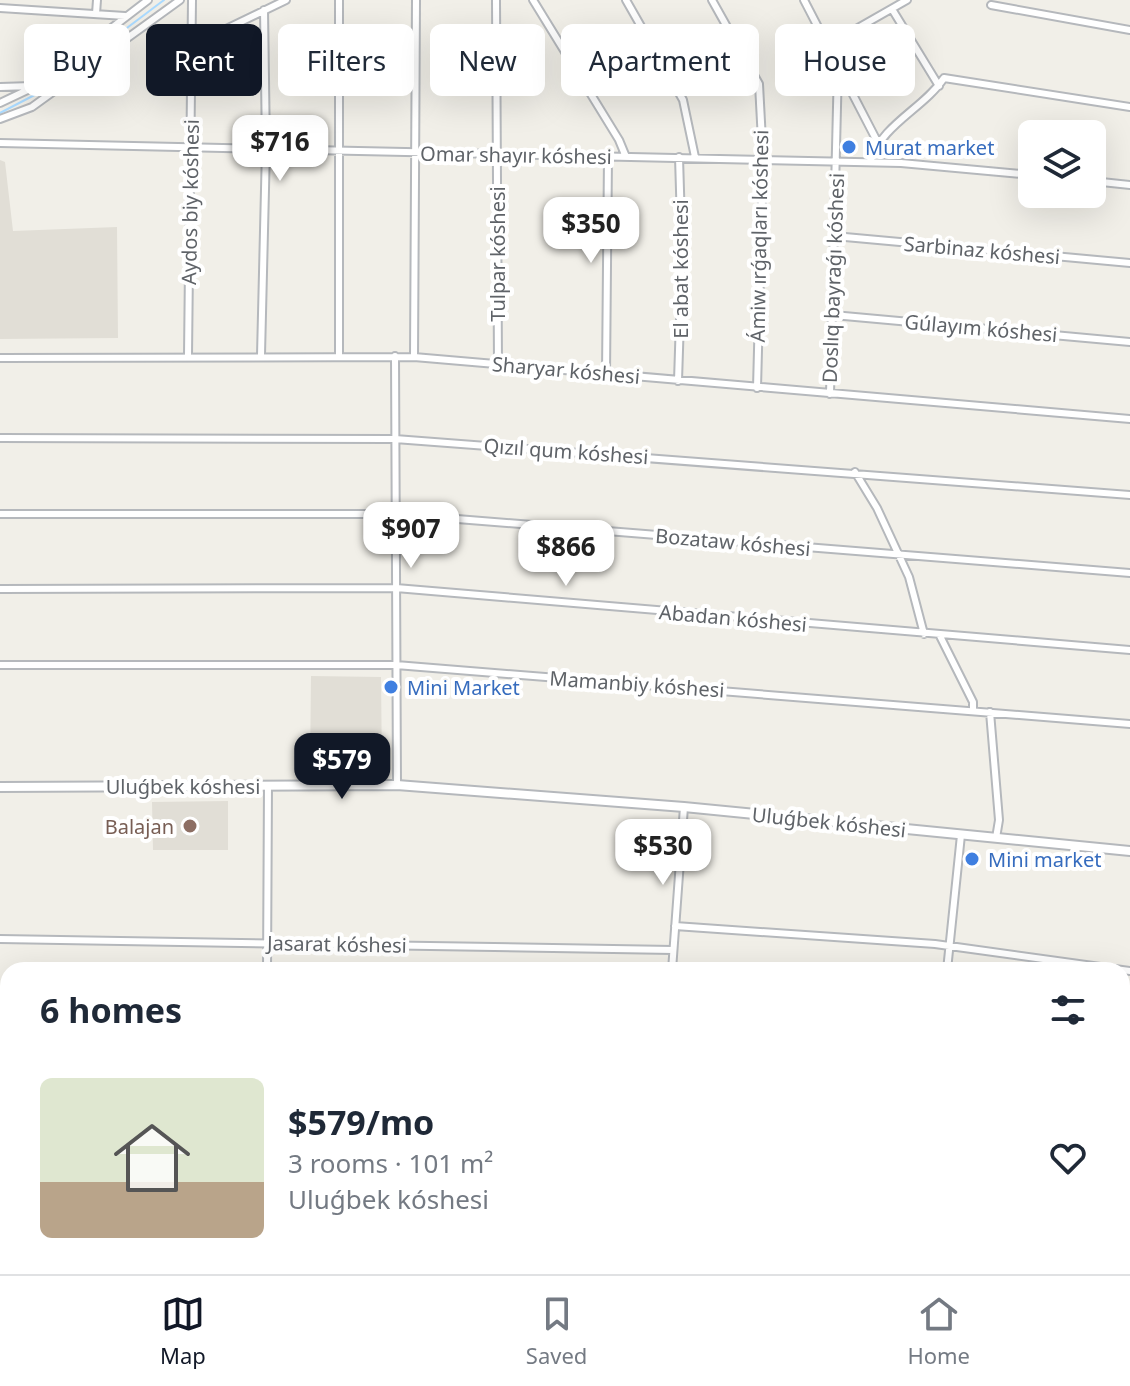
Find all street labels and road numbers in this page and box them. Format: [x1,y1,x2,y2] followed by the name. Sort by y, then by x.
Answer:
[175,119,205,285] street label: Aydos biy kóshesi
[744,130,774,342] street label: Ámiw ırǵaqları kóshesi
[420,140,612,170] street label: Omar shayır kóshesi
[816,172,850,384] street label: Doslıq bayraǵı kóshesi
[484,186,511,322] street label: Tulpar kóshesi
[667,199,694,339] street label: El abat kóshesi
[903,230,1061,270] street label: Sarbinaz kóshesi
[903,308,1059,348] street label: Gúlayım kóshesi
[491,350,641,390] street label: Sharyar kóshesi
[483,432,649,470] street label: Qızıl qum kóshesi
[654,522,812,562] street label: Bozataw kóshesi
[658,598,808,638] street label: Abadan kóshesi
[549,664,725,704] street label: Mamanbiy kóshesi
[106,773,260,800] street label: Uluǵbek kóshesi
[751,800,907,844] street label: Uluǵbek kóshesi
[265,929,407,959] street label: Jasarat kóshesi

